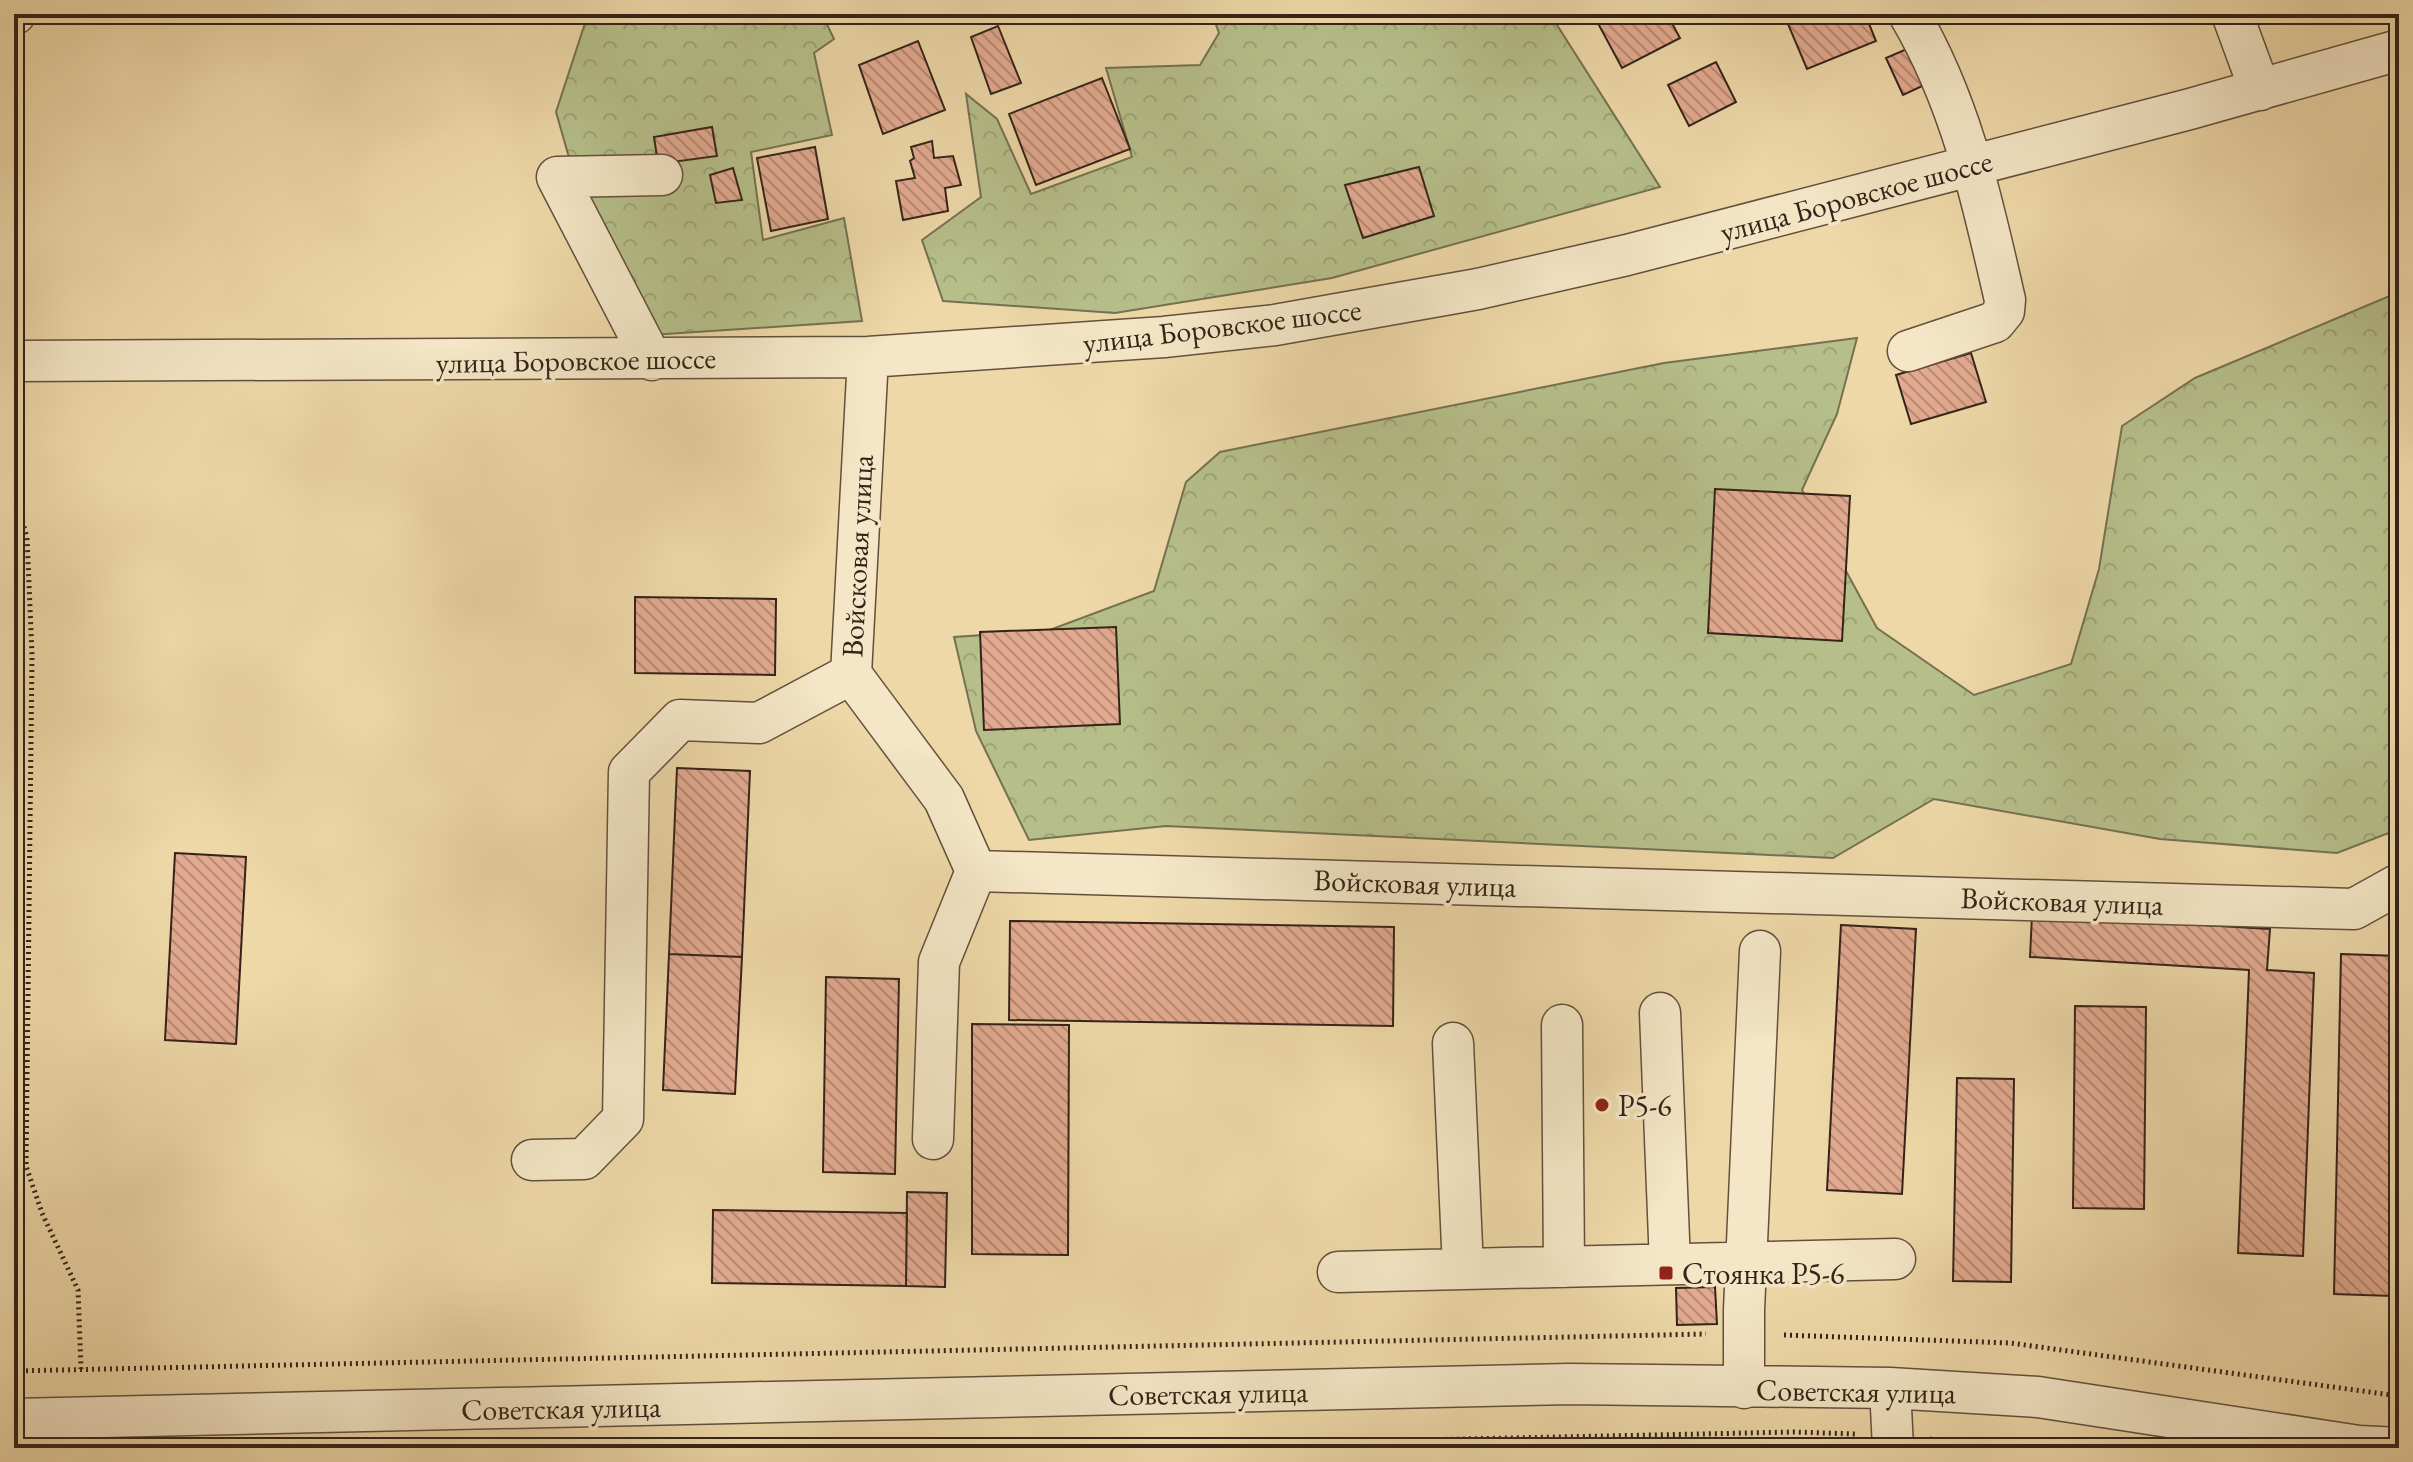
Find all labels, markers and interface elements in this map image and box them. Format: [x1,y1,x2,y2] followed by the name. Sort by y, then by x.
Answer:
[1716,141,1996,251] street label: улица Боровское шоссе
[1081,290,1363,362] street label: улица Боровское шоссе
[436,338,716,382] street label: улица Боровское шоссе
[832,454,882,658] street label: Войсковая улица
[1313,860,1517,906] street label: Войсковая улица
[1960,878,2164,924] street label: Войсковая улица
[1618,1086,1672,1125] place label: Р5-6
[1593,1096,1611,1114] marker: Р5-6
[1682,1254,1844,1293] place label: Стоянка Р5-6
[1657,1264,1675,1282] marker: Стоянка Р5-6
[1756,1370,1956,1412] street label: Советская улица
[1108,1372,1308,1414] street label: Советская улица
[461,1387,661,1429] street label: Советская улица

